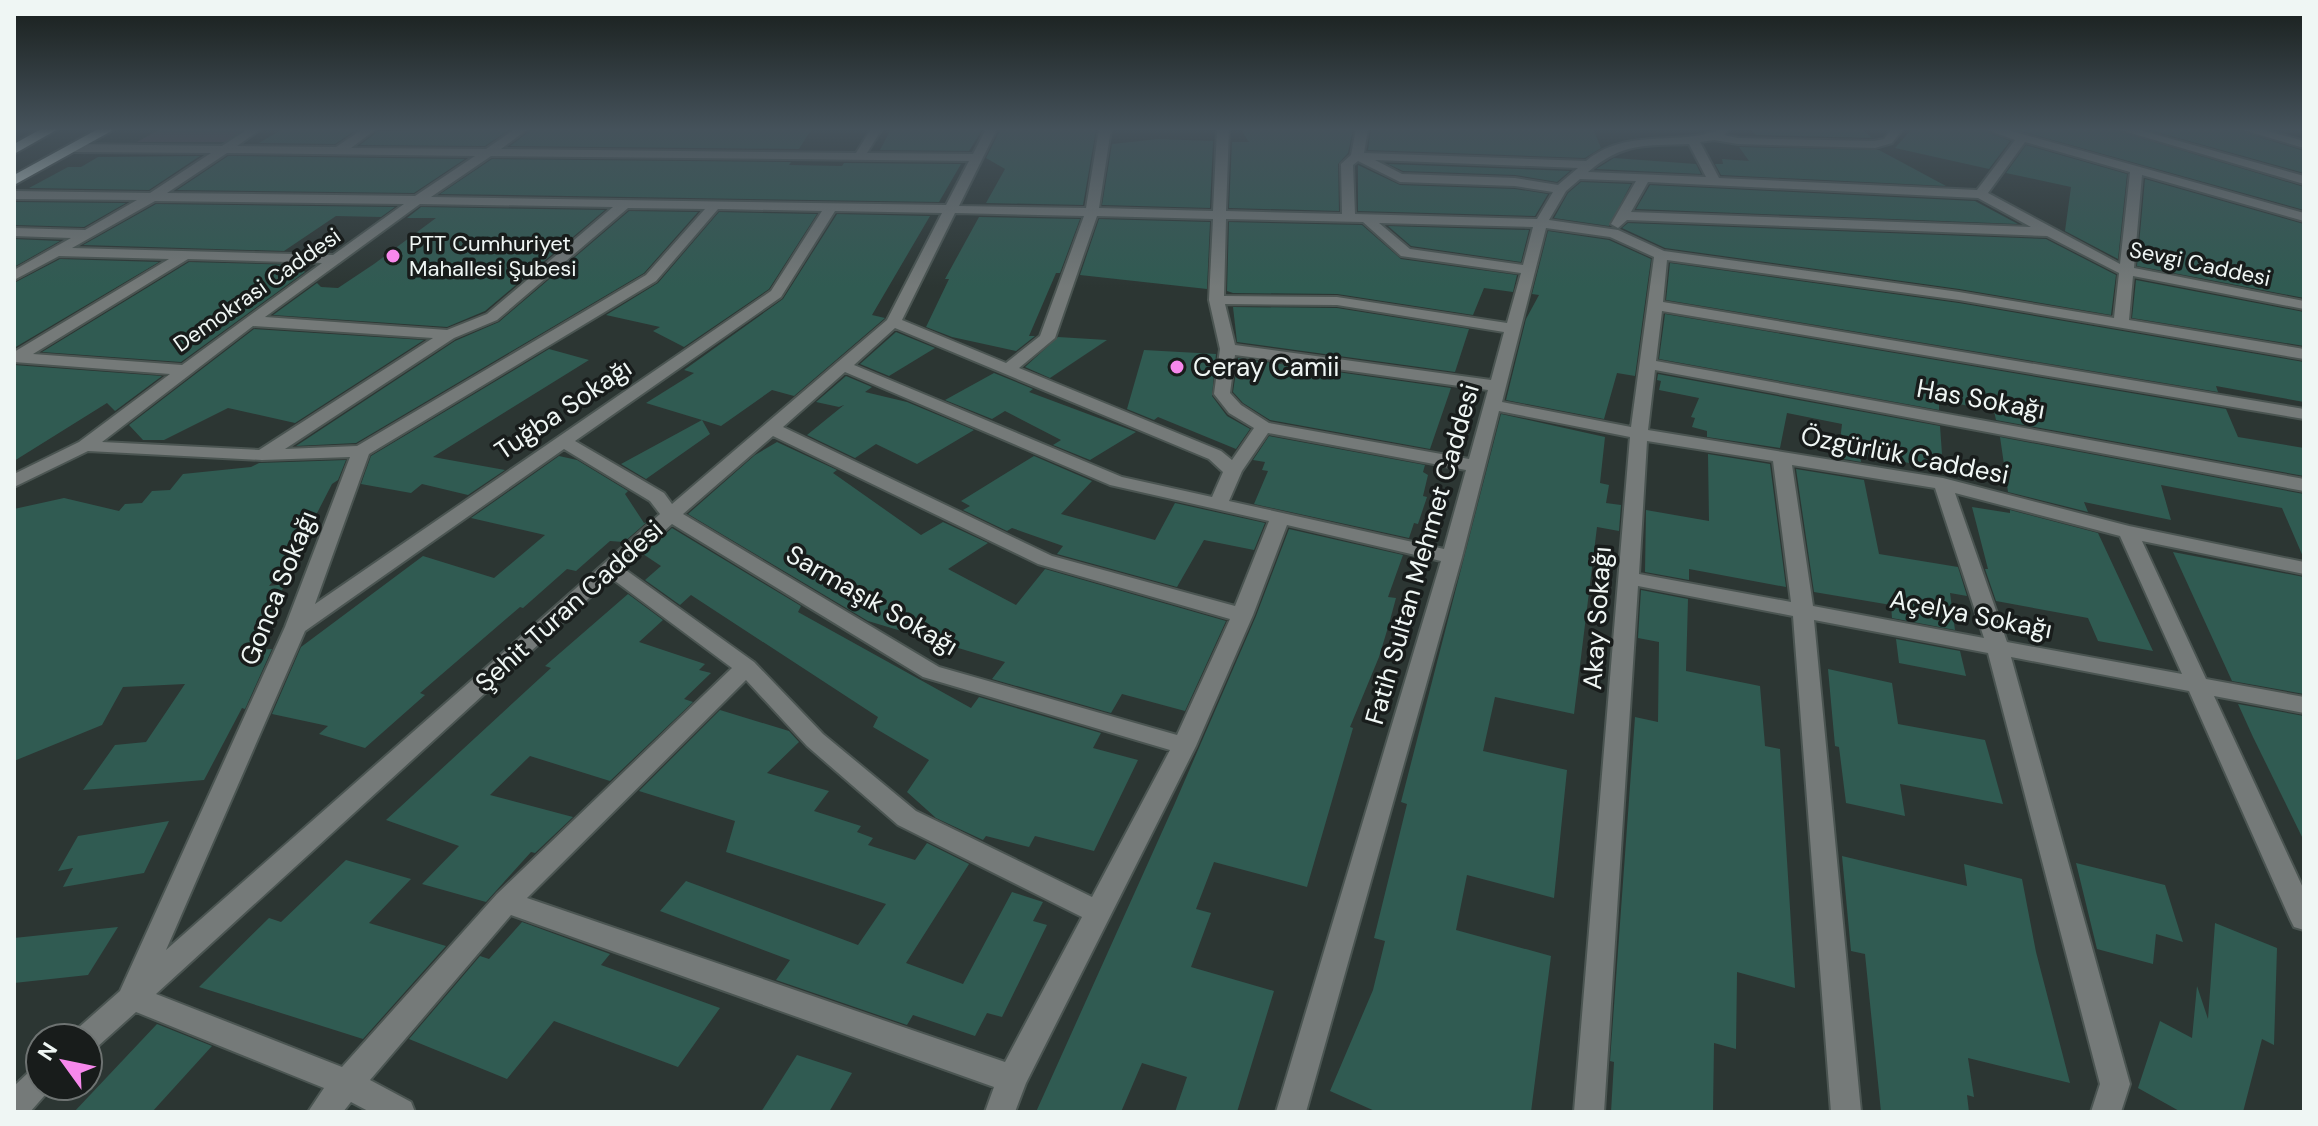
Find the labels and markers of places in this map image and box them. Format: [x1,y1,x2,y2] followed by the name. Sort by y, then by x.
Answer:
[409,229,577,283] place label: PTT Cumhuriyet Mahallesi Şubesi
[384,247,402,265] marker: PTT Cumhuriyet Mahallesi Şubesi
[1193,350,1340,384] place label: Ceray Camii
[1168,358,1186,376] marker: Ceray Camii

